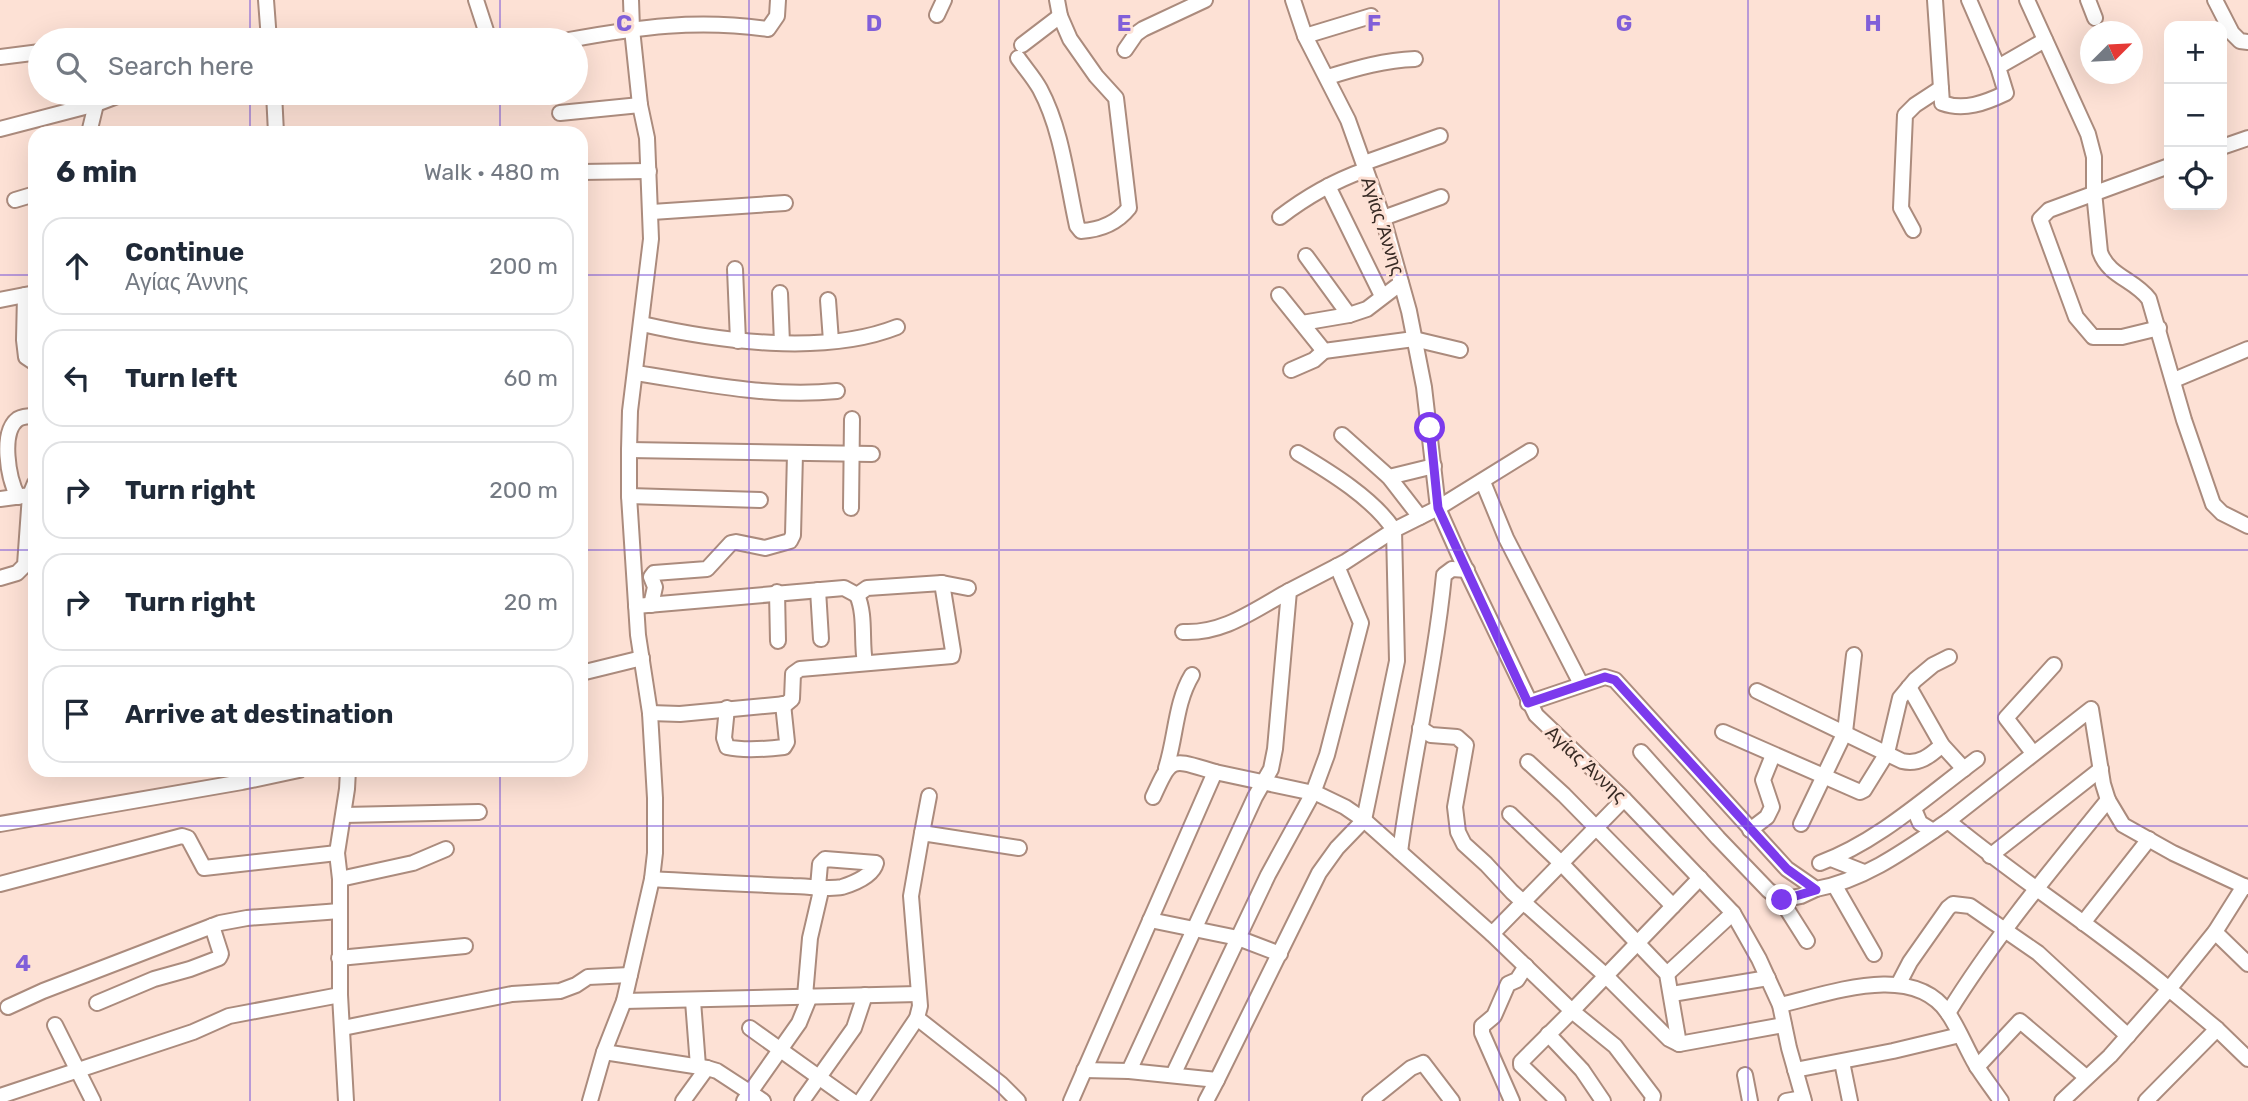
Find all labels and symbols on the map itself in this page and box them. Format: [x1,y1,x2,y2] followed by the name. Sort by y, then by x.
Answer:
[616,9,632,37] text: C
[866,9,882,37] text: D
[1117,9,1131,37] text: E
[1367,9,1381,37] text: F
[1616,9,1632,37] text: G
[1864,9,1882,37] text: H
[2080,21,2143,84] north arrow
[1356,174,1410,278] street label: Αγίας Άννης
[1414,412,1445,443] route start
[1541,721,1631,807] street label: Αγίας Άννης
[1766,884,1797,915] route end
[15,949,31,977] text: 4

